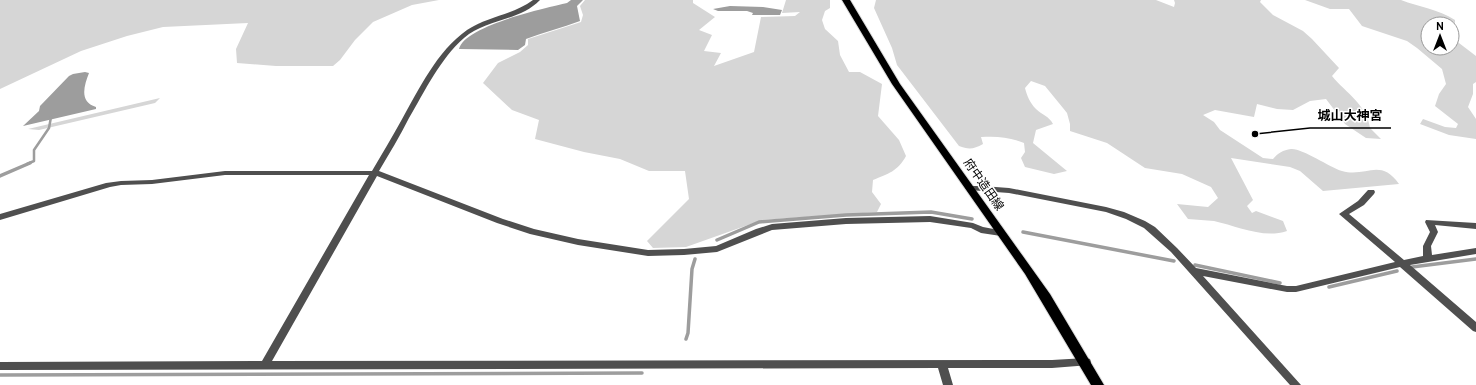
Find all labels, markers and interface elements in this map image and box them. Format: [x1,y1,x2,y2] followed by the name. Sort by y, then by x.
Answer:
[1420,16,1460,56] north arrow
[1436,20,1444,34] text: N
[1310,103,1391,128] callout: 城山大神宮
[1317,108,1383,125] text: 城山大神宮
[959,156,1007,214] street label: 府中造田線

